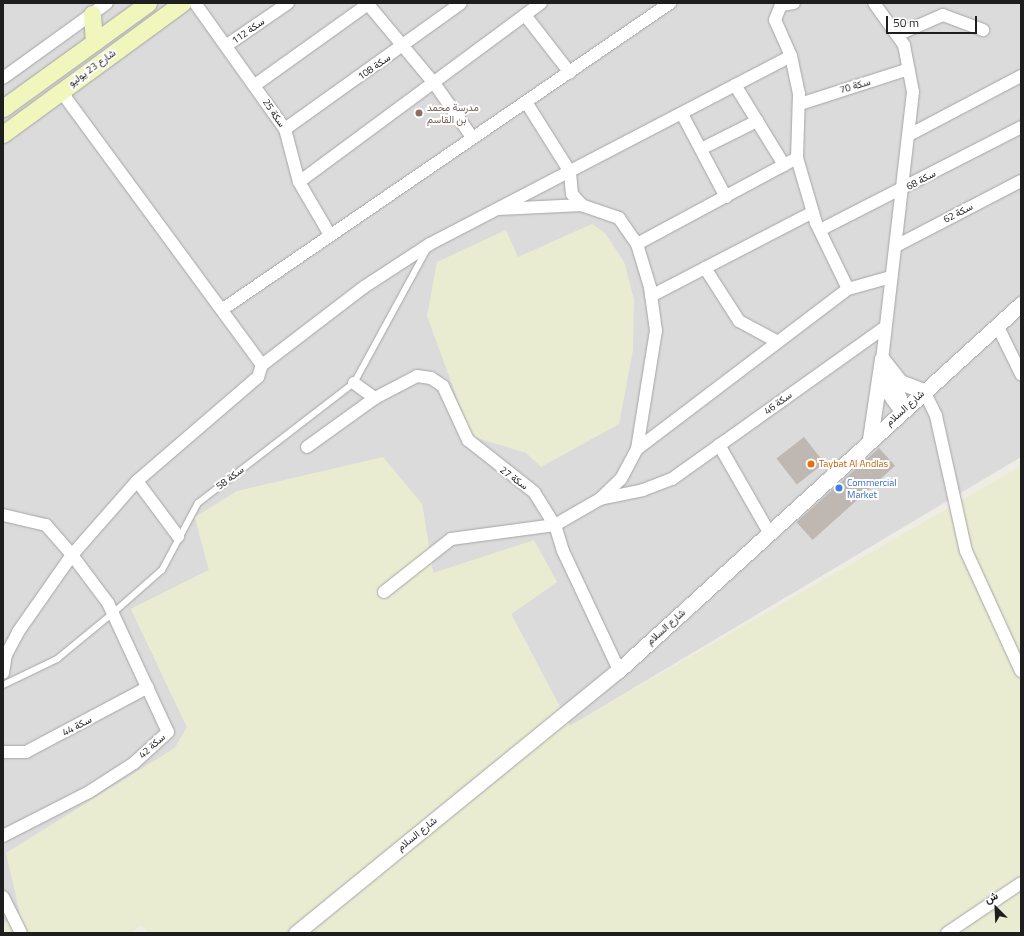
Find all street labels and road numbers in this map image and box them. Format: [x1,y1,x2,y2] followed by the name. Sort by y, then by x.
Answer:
[229,15,267,47] street label: سكة 112
[66,47,118,89] street label: شارع 23 يوليو
[355,51,393,83] street label: سكة 108
[838,76,872,96] street label: سكة 70
[260,97,288,129] street label: سكة 25
[904,167,938,193] street label: سكة 68
[941,200,975,226] street label: سكة 62
[883,388,927,428] street label: شارع السلام
[762,389,794,417] street label: سكة 46
[214,464,246,492] street label: سكة 58
[498,464,530,492] street label: سكة 27
[644,607,688,647] street label: شارع السلام
[60,713,94,739] street label: سكة 44
[136,731,168,761] street label: سكة 42
[395,814,439,854] street label: شارع السلام

